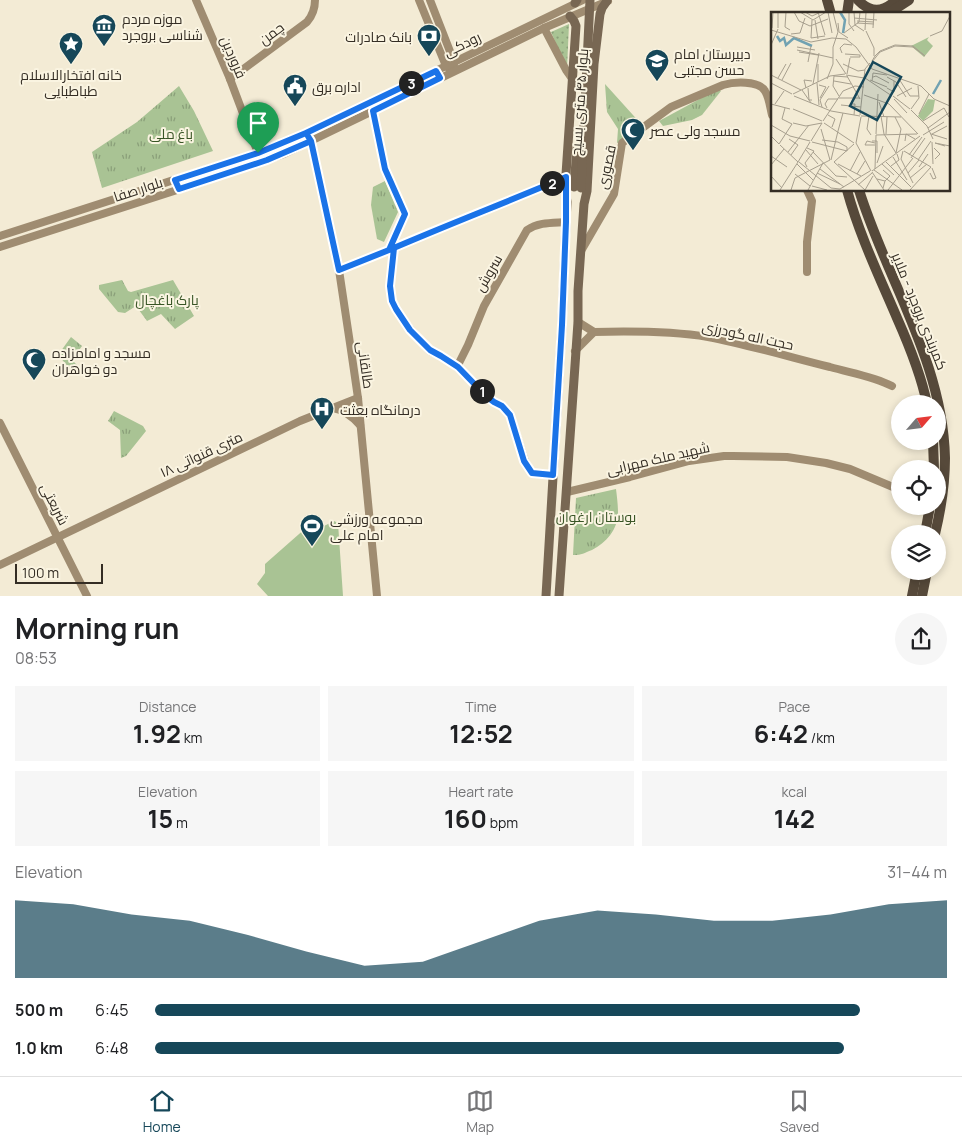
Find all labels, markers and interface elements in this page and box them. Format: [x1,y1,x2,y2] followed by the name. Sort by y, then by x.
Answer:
[122,9,203,44] place label: موزه مردم شناسی بروجرد
[771,12,950,191] inset map
[91,13,117,47] museum icon: موزه مردم شناسی بروجرد
[254,17,288,50] street label: چمن
[416,23,442,57] bank icon: بانک صادرات
[345,27,412,46] place label: بانک صادرات
[440,27,484,61] street label: رودکی
[58,31,84,65] place icon: خانه افتخارالاسلام طباطبایی
[217,33,251,81] street label: فروردین
[674,44,750,79] place label: دبیرستان امام حسن مجتبی
[566,48,592,156] street label: بلوار ۴۵ متری بسیج
[644,48,670,82] school or university icon: دبیرستان امام حسن مجتبی
[20,65,122,100] place label: خانه افتخارالاسلام طباطبایی
[398,70,424,96] pin: 3
[282,73,308,107] public building icon: اداره برق
[407,74,416,93] text: 3
[312,77,361,96] place label: اداره برق
[237,102,279,153] pin
[244,109,272,137] icon: arrive
[620,117,646,151] mosque icon: مسجد ولی عصر
[649,121,740,140] place label: مسجد ولی عصر
[149,124,193,143] park label: باغ ملی
[592,143,620,191] street label: قصوری
[540,170,564,196] pin: 2
[111,172,165,206] street label: بلوار صفا
[548,174,557,193] text: 2
[887,248,952,373] street label: کمربندی بروجرد - ملایر
[470,251,506,295] street label: سروش
[135,290,199,310] park label: پارک باغچال
[700,316,796,354] street label: حجت اله گودرزی
[353,340,379,390] street label: طالقانی
[52,343,151,378] place label: مسجد و امامزاده دو خواهران
[21,347,47,381] mosque icon: مسجد و امامزاده دو خواهران
[470,378,494,404] pin: 1
[479,382,486,401] text: 1
[891,395,946,450] north arrow
[891,395,946,580] map controls
[309,396,335,430] hospital icon: درمانگاه بعثت
[340,400,421,419] place label: درمانگاه بعثت
[157,427,245,481] street label: ۱۸ متری قنواتی
[605,437,711,479] street label: شهید ملک مهرابی
[891,460,946,515] button: locate
[36,480,74,528] street label: شریعتی
[556,507,636,526] park label: بوستان ارغوان
[330,509,423,545] place label: مجموعه ورزشی امام علی
[299,513,325,547] sports icon: مجموعه ورزشی امام علی
[891,525,946,580] button: layers
[15,561,102,584] scale bar
[22,563,59,582] text: 100 m
[15,609,179,647] text: Morning run
[895,613,947,665] button: share
[15,647,57,669] text: 08:53
[139,697,196,716] text: Distance
[465,697,497,716] text: Time
[779,697,810,716] text: Pace
[133,716,181,751] text: 1.92
[449,716,513,751] text: 12:52
[754,716,808,751] text: 6:42
[181,728,202,747] text: km
[808,728,835,747] text: /km
[138,782,197,801] text: Elevation
[449,782,513,801] text: Heart rate
[782,782,807,801] text: kcal
[148,801,173,836] text: 15
[444,801,487,836] text: 160
[774,801,815,836] text: 142
[173,813,188,832] text: m
[487,813,518,832] text: bpm
[15,861,83,883] text: Elevation
[887,861,947,883] text: 31–44 m
[15,999,63,1021] text: 500 m
[95,999,128,1021] text: 6:45
[15,1037,63,1059] text: 1.0 km
[95,1037,128,1059] text: 6:48
[143,1087,181,1136] tab: Home
[466,1087,494,1136] tab: Map
[780,1087,819,1136] tab: Saved

